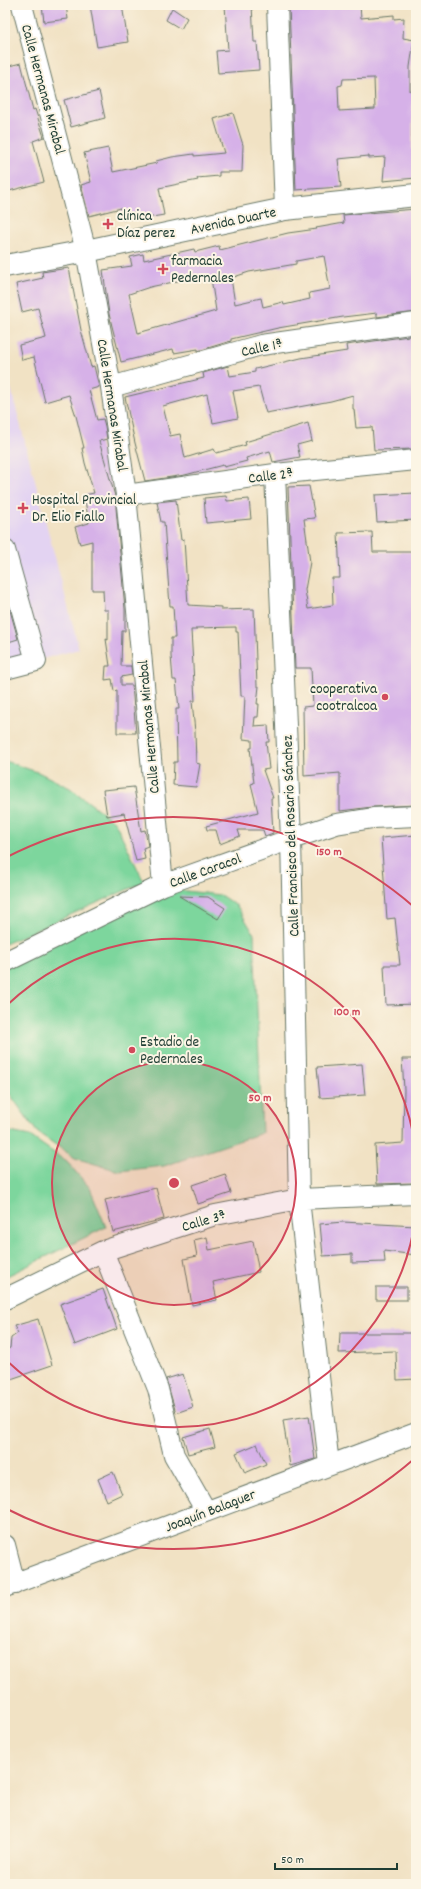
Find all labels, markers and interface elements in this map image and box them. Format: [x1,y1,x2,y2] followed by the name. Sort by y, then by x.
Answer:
[14,22,70,157] street label: Calle Hermanas Mirabal
[188,202,279,242] street label: Avenida Duarte
[117,206,175,245] place label: clínica Díaz perez
[102,218,114,230] marker: clínica Díaz perez
[171,251,234,290] place label: farmacia Pedernales
[158,264,168,274] marker: farmacia Pedernales
[239,334,286,364] street label: Calle 1ª
[90,338,132,474] street label: Calle Hermanas Mirabal
[247,463,295,491] street label: Calle 2ª
[32,490,137,529] place label: Hospital Provincial Dr. Elio Fiallo
[17,502,29,514] marker: Hospital Provincial Dr. Elio Fiallo
[133,659,167,794] street label: Calle Hermanas Mirabal
[310,679,378,718] place label: cooperativa cootralcoa
[380,692,390,702] marker: cooperativa cootralcoa
[277,734,307,937] street label: Calle Francisco del Rosario Sánchez
[316,844,342,861] text: 150 m
[167,849,245,895] street label: Calle Caracol
[334,1004,360,1021] text: 100 m
[140,1032,203,1071] place label: Estadio de Pedernales
[127,1045,137,1055] marker: Estadio de Pedernales
[248,1090,272,1107] text: 50 m
[167,1176,181,1190] centre of rings
[179,1205,230,1239] street label: Calle 3ª
[162,1484,260,1539] street label: Joaquín Balaguer
[275,1845,397,1871] scale bar
[281,1852,304,1869] text: 50 m

